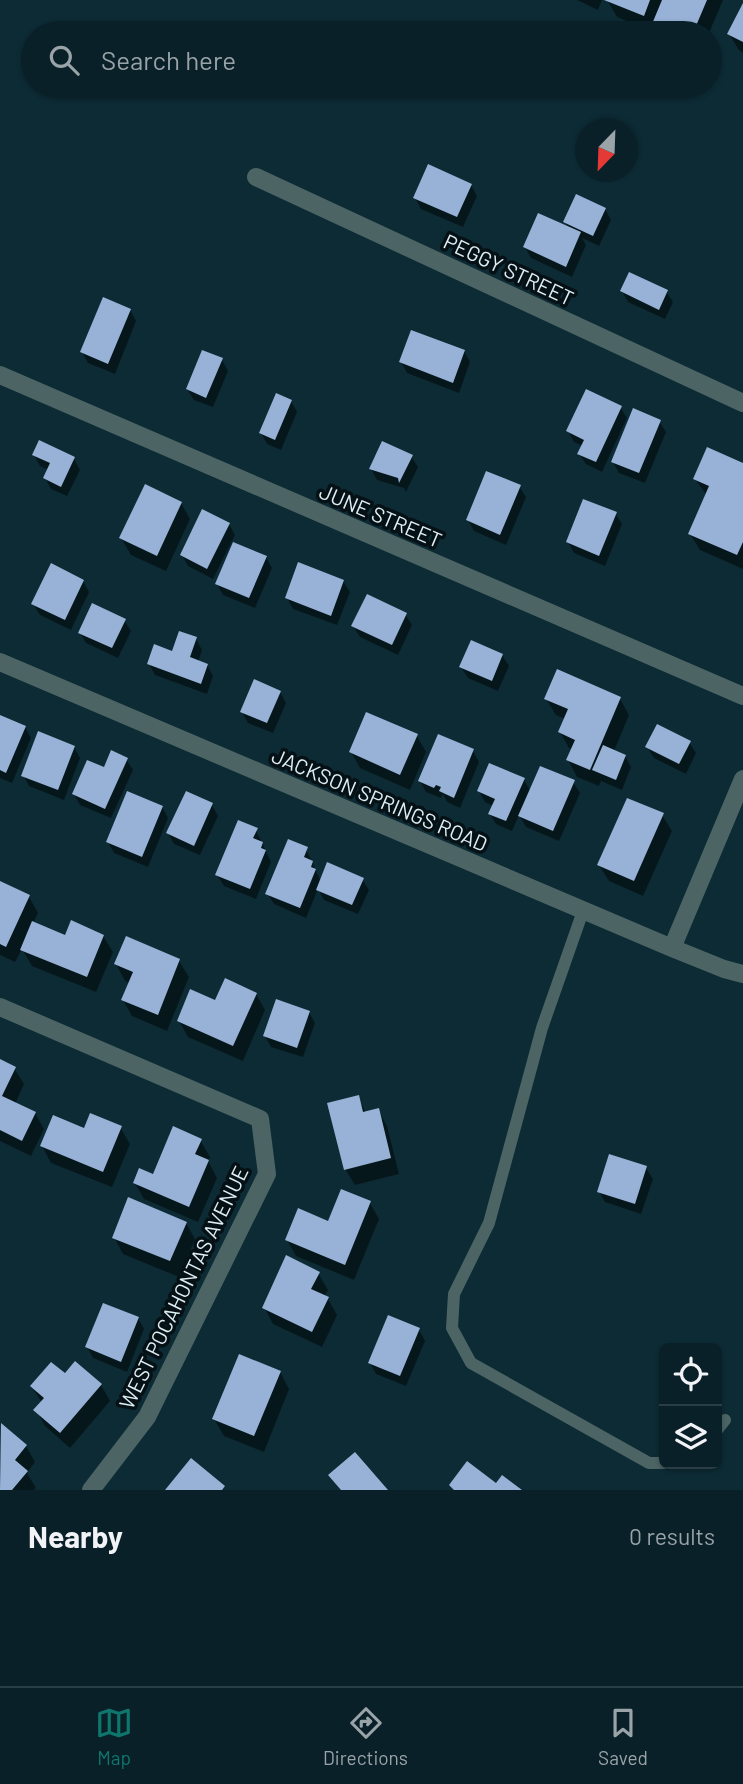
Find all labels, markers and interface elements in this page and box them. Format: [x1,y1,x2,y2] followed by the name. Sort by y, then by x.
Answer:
[21,21,722,98] search box
[45,41,83,79] icon: search
[101,44,236,75] text: Search here
[575,119,638,182] north arrow
[440,228,578,310] street label: PEGGY STREET
[316,478,446,552] street label: JUNE STREET
[268,742,492,856] street label: JACKSON SPRINGS ROAD
[113,1162,253,1412] street label: WEST POCAHONTAS AVENUE
[659,1343,722,1469] map controls
[659,1343,722,1406] button: locate
[659,1406,722,1469] button: layers
[28,1518,123,1554] text: Nearby
[629,1522,715,1550] text: 0 results
[95,1704,133,1769] tab: Map
[323,1704,408,1769] tab: Directions
[598,1704,648,1769] tab: Saved

